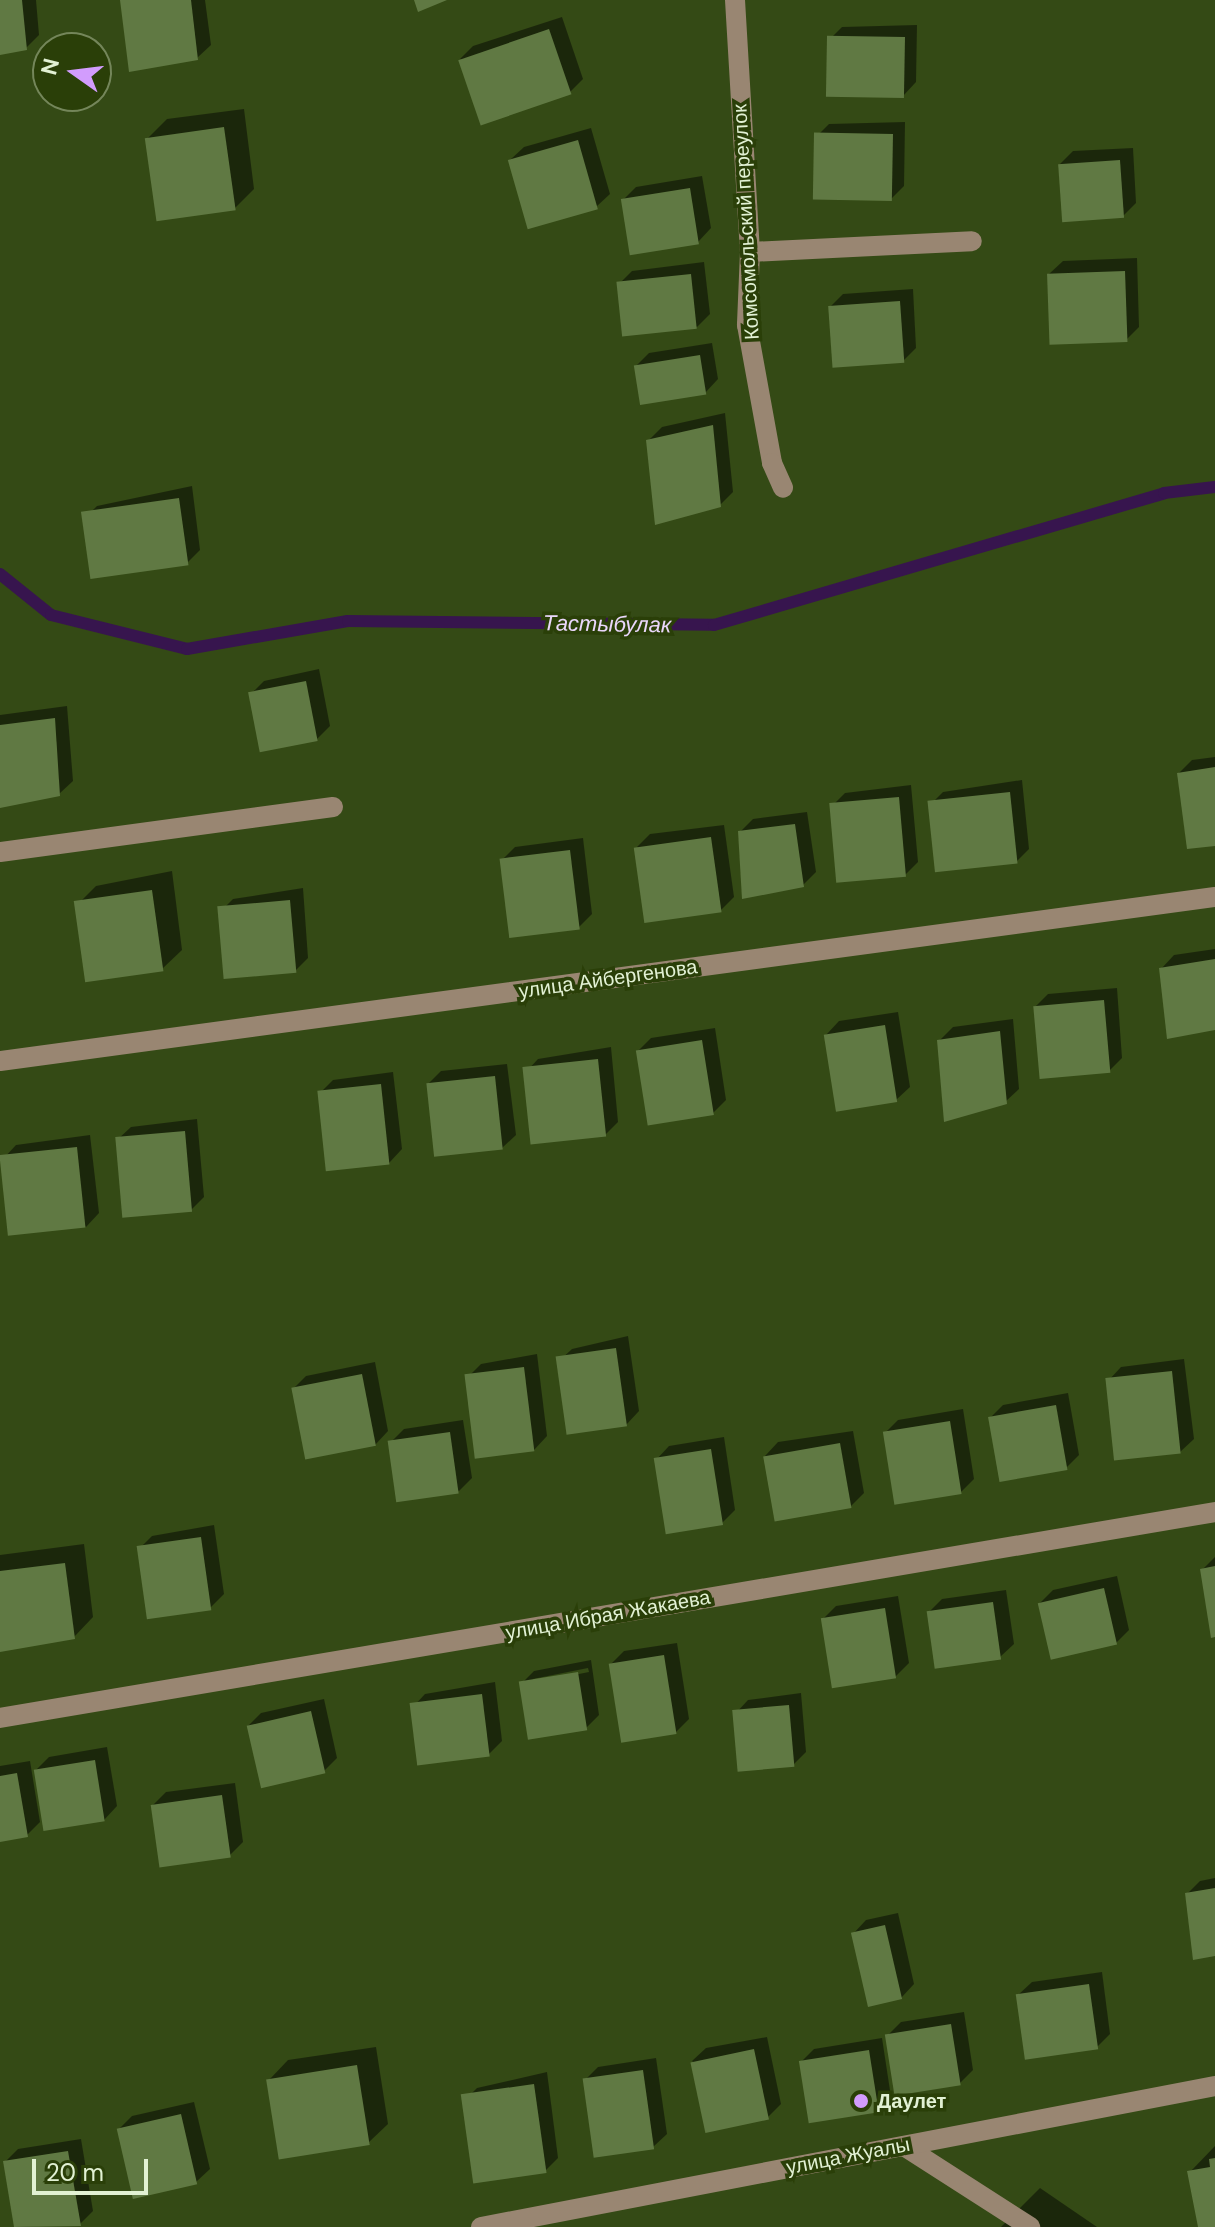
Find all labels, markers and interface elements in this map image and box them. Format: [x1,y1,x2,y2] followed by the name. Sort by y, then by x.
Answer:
[32,32,112,112] north arrow
[34,55,66,78] text: N
[728,103,764,341] street label: Комсомольский переулок
[543,610,671,638] water label: Тастыбулак
[517,955,699,1003] street label: улица Айбергенова
[504,1585,712,1645] street label: улица Ибрая Жакаева
[877,2089,946,2113] place label: Даулет
[852,2092,870,2110] marker: Даулет
[784,2132,912,2180] street label: улица Жуалы
[36,2143,152,2193] scale bar
[46,2157,104,2188] text: 20 m

